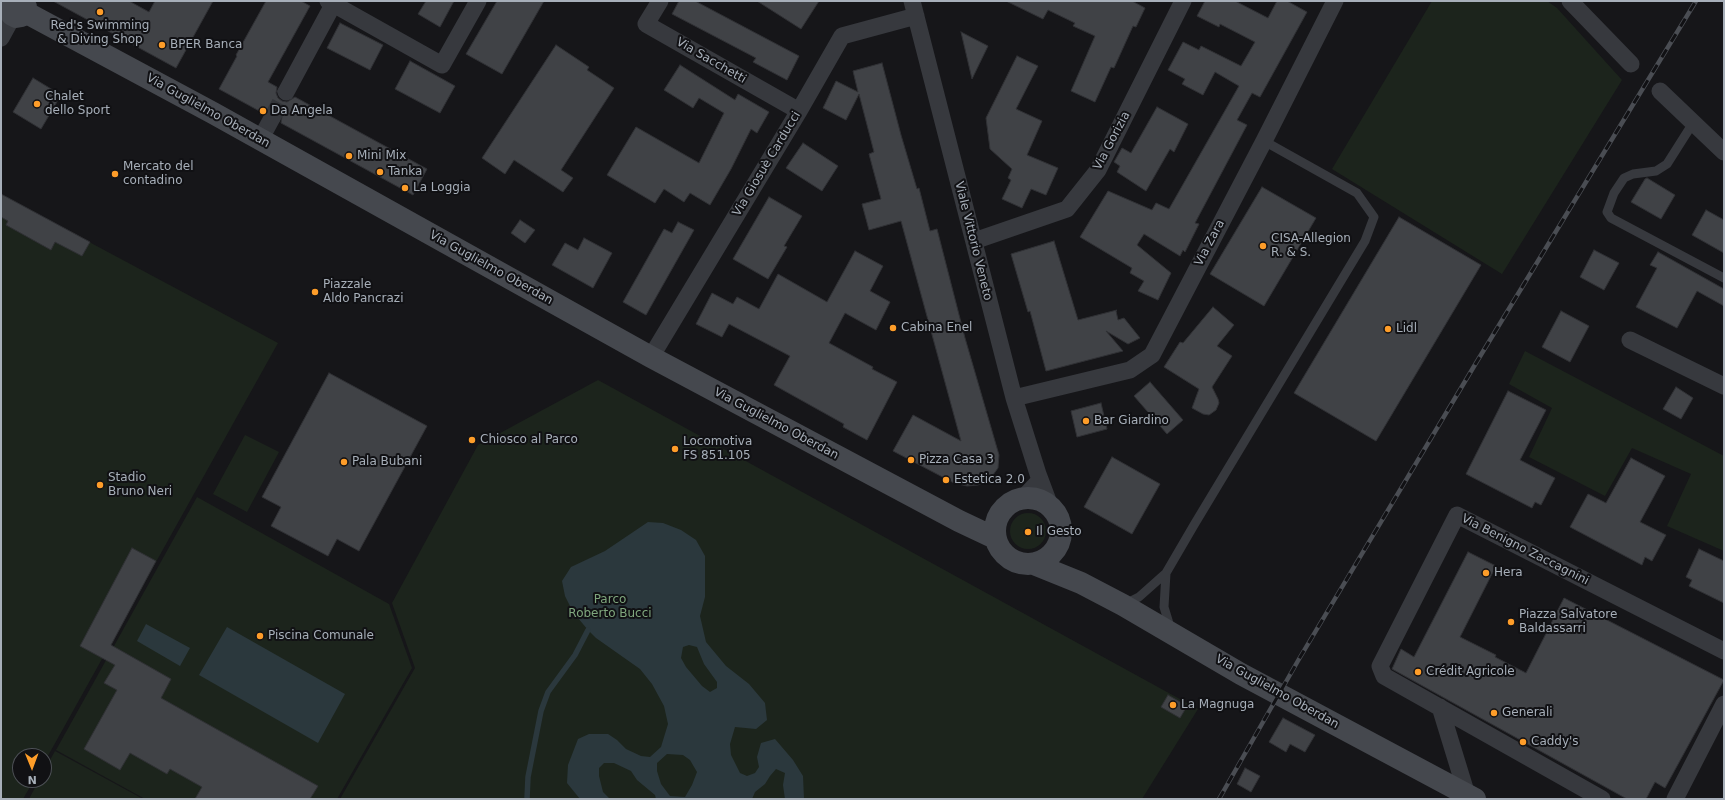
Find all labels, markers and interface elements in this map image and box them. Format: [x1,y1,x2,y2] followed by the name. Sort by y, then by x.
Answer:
[95,7,105,17] marker: Red's Swimming & Diving Shop
[51,19,149,47] place label: Red's Swimming & Diving Shop
[673,35,749,87] street label: Via Sacchetti
[170,38,242,52] place label: BPER Banca
[157,40,167,50] marker: BPER Banca
[144,71,272,151] street label: Via Guglielmo Oberdan
[45,90,110,118] place label: Chalet dello Sport
[32,99,42,109] marker: Chalet dello Sport
[271,104,333,118] place label: Da Angela
[258,106,268,116] marker: Da Angela
[730,109,804,219] street label: Via Giosuè Carducci
[1091,109,1133,173] street label: Via Gorizia
[357,149,406,163] place label: Mini Mix
[344,151,354,161] marker: Mini Mix
[123,160,194,188] place label: Mercato del contadino
[388,165,422,179] place label: Tanka
[375,167,385,177] marker: Tanka
[110,169,120,179] marker: Mercato del contadino
[951,180,995,302] street label: Viale Vittorio Veneto
[413,181,471,195] place label: La Loggia
[400,183,410,193] marker: La Loggia
[1192,217,1228,269] street label: Via Zara
[427,228,555,308] street label: Via Guglielmo Oberdan
[1271,232,1351,260] place label: CISA-Allegion R. & S.
[1258,241,1268,251] marker: CISA-Allegion R. & S.
[323,278,403,306] place label: Piazzale Aldo Pancrazi
[310,287,320,297] marker: Piazzale Aldo Pancrazi
[901,321,972,335] place label: Cabina Enel
[1396,322,1417,336] place label: Lidl
[888,323,898,333] marker: Cabina Enel
[1383,324,1393,334] marker: Lidl
[711,385,841,463] street label: Via Guglielmo Oberdan
[1094,414,1169,428] place label: Bar Giardino
[1081,416,1091,426] marker: Bar Giardino
[480,433,578,447] place label: Chiosco al Parco
[467,435,477,445] marker: Chiosco al Parco
[683,435,752,463] place label: Locomotiva FS 851.105
[670,444,680,454] marker: Locomotiva FS 851.105
[919,453,994,467] place label: Pizza Casa 3
[352,455,422,469] place label: Pala Bubani
[906,455,916,465] marker: Pizza Casa 3
[339,457,349,467] marker: Pala Bubani
[108,471,172,499] place label: Stadio Bruno Neri
[954,473,1025,487] place label: Estetica 2.0
[941,475,951,485] marker: Estetica 2.0
[95,480,105,490] marker: Stadio Bruno Neri
[1459,512,1591,588] street label: Via Benigno Zaccagnini
[1036,525,1082,539] place label: Il Gesto
[1023,527,1033,537] marker: Il Gesto
[1494,566,1523,580] place label: Hera
[1481,568,1491,578] marker: Hera
[568,593,652,621] park label: Parco Roberto Bucci
[1519,608,1617,636] place label: Piazza Salvatore Baldassarri
[1506,617,1516,627] marker: Piazza Salvatore Baldassarri
[268,629,374,643] place label: Piscina Comunale
[255,631,265,641] marker: Piscina Comunale
[1213,652,1341,732] street label: Via Guglielmo Oberdan
[1426,665,1515,679] place label: Crédit Agricole
[1413,667,1423,677] marker: Crédit Agricole
[1181,698,1254,712] place label: La Magnuga
[1168,700,1178,710] marker: La Magnuga
[1502,706,1553,720] place label: Generali
[1489,708,1499,718] marker: Generali
[1531,735,1579,749] place label: Caddy's
[1518,737,1528,747] marker: Caddy's
[12,748,52,788] north arrow
[27,773,37,786] text: N

